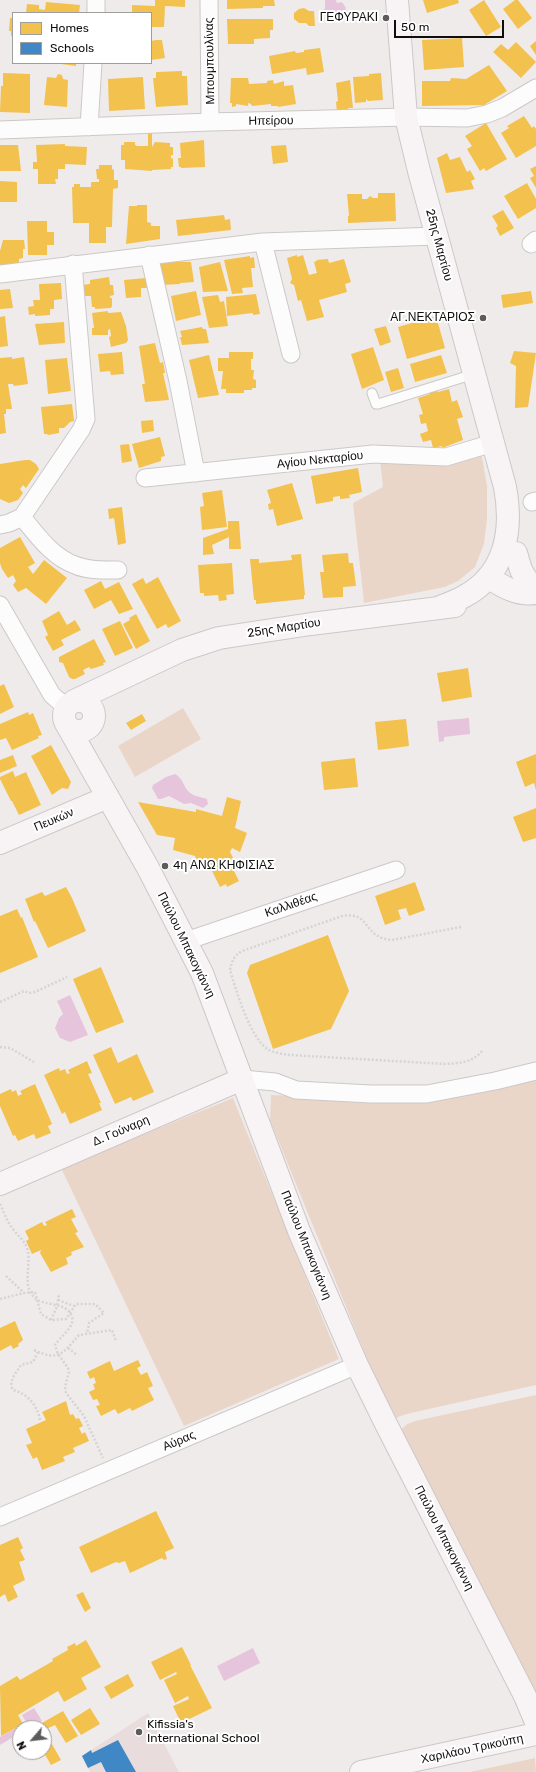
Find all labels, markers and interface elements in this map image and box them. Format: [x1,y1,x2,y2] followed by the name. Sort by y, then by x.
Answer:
[320,11,378,25] place label: ΓΕΦΥΡΑΚΙ
[12,12,152,64] legend
[396,12,506,38] scale bar
[381,13,391,23] marker: ΓΕΦΥΡΑΚΙ
[202,17,218,105] street label: Μπουμπουλίνας
[401,20,429,34] text: 50 m
[50,21,89,35] text: Homes
[50,41,94,55] text: Schools
[248,113,294,129] street label: Ηπείρου
[422,207,456,283] street label: 25ης Μαρτίου
[390,311,475,325] place label: ΑΓ.ΝΕΚΤΑΡΙΟΣ
[478,313,488,323] marker: ΑΓ.ΝΕΚΤΑΡΙΟΣ
[276,448,364,472] street label: Αγίου Νεκταρίου
[246,615,322,641] street label: 25ης Μαρτίου
[32,805,76,835] street label: Πευκών
[173,859,274,873] place label: 4η ΑΝΩ ΚΗΦΙΣΙΑΣ
[160,861,170,871] marker: 4η ΑΝΩ ΚΗΦΙΣΙΑΣ
[263,889,319,921] street label: Καλλιθέας
[154,890,218,1000] street label: Παύλου Μπακογιάννη
[90,1113,152,1149] street label: Δ. Γούναρη
[278,1189,334,1301] street label: Παύλου Μπακογιάννη
[160,1428,198,1454] street label: Αύρας
[411,1483,477,1593] street label: Παύλου Μπακογιάννη
[147,1718,260,1746] place label: Kifissia's International School
[12,1720,52,1760] north arrow
[134,1727,144,1737] marker: Kifissia's International School
[420,1731,524,1767] street label: Χαριλάου Τρικούπη
[14,1739,29,1752] text: N

